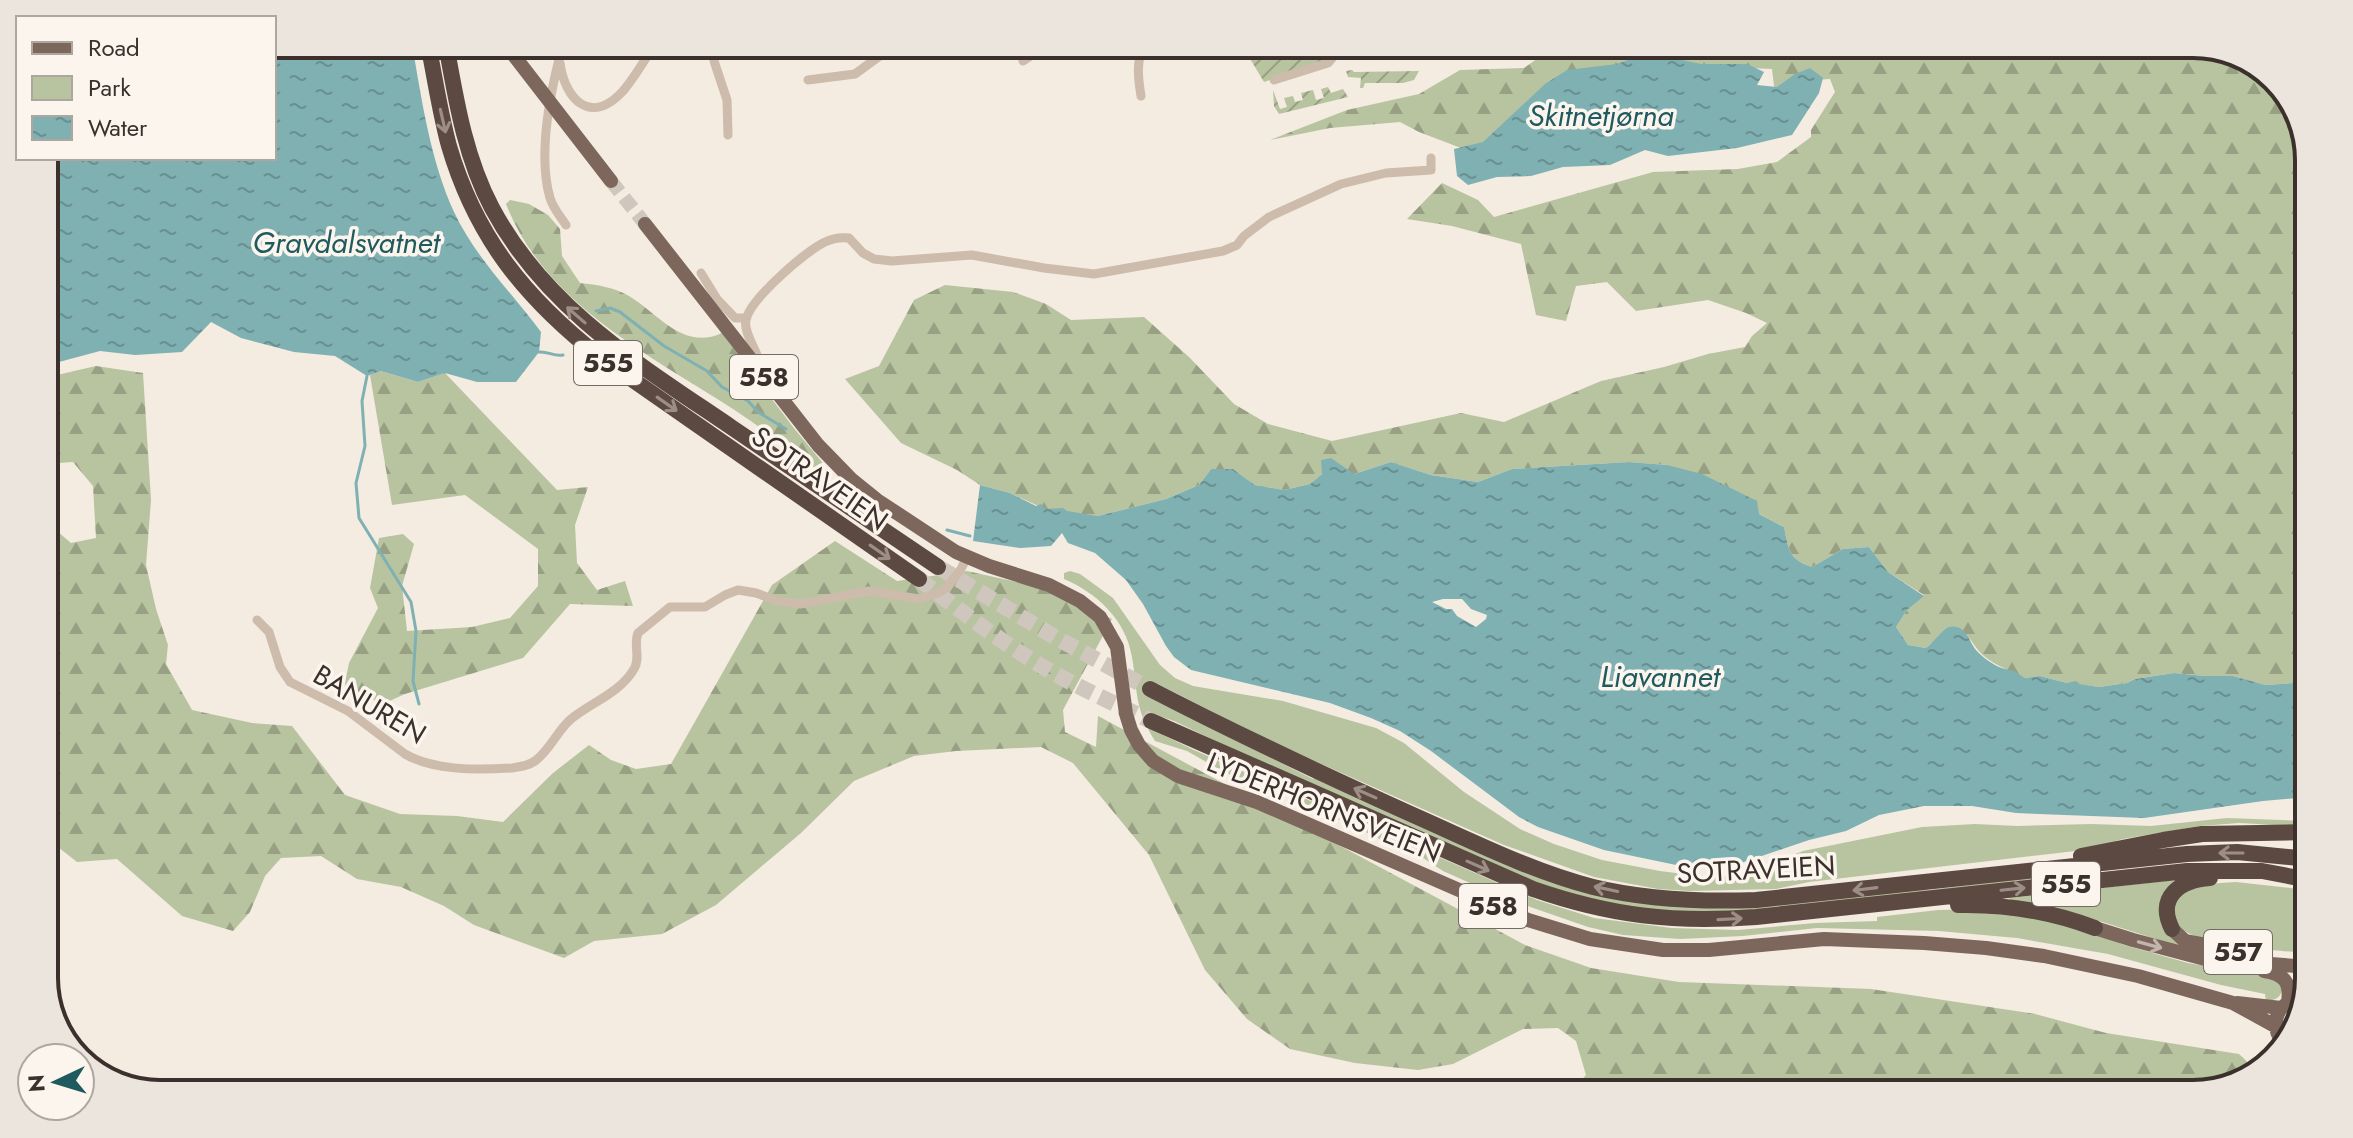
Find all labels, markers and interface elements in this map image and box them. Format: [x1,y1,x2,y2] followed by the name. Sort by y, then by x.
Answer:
[16,16,276,160] legend
[88,30,140,65] text: Road
[88,70,131,105] text: Park
[1528,94,1674,137] water label: Skitnetjørna
[436,107,451,133] one-way arrow
[88,110,148,145] text: Water
[253,221,441,264] water label: Gravdalsvatnet
[566,306,586,324] one-way arrow
[574,341,642,385] road number: 555
[730,355,798,399] road number: 558
[655,396,677,412] one-way arrow
[743,416,897,541] street label: SOTRAVEIEN
[869,544,891,560] one-way arrow
[305,654,434,754] street label: BANUREN
[1600,655,1722,698] water label: Liavannet
[1201,742,1447,873] street label: LYDERHORNSVEIEN
[1353,785,1377,800] one-way arrow
[1676,845,1836,894] street label: SOTRAVEIEN
[2218,845,2245,860] one-way arrow
[1466,859,1490,874] one-way arrow
[2032,862,2100,906] road number: 555
[1594,881,1619,896] one-way arrow
[1852,882,1878,897] one-way arrow
[1999,882,2026,897] one-way arrow
[1459,884,1527,928] road number: 558
[1716,911,1743,926] one-way arrow
[2204,930,2272,974] road number: 557
[2136,938,2162,953] one-way arrow
[16,1042,96,1122] north arrow
[19,1074,53,1093] text: N

